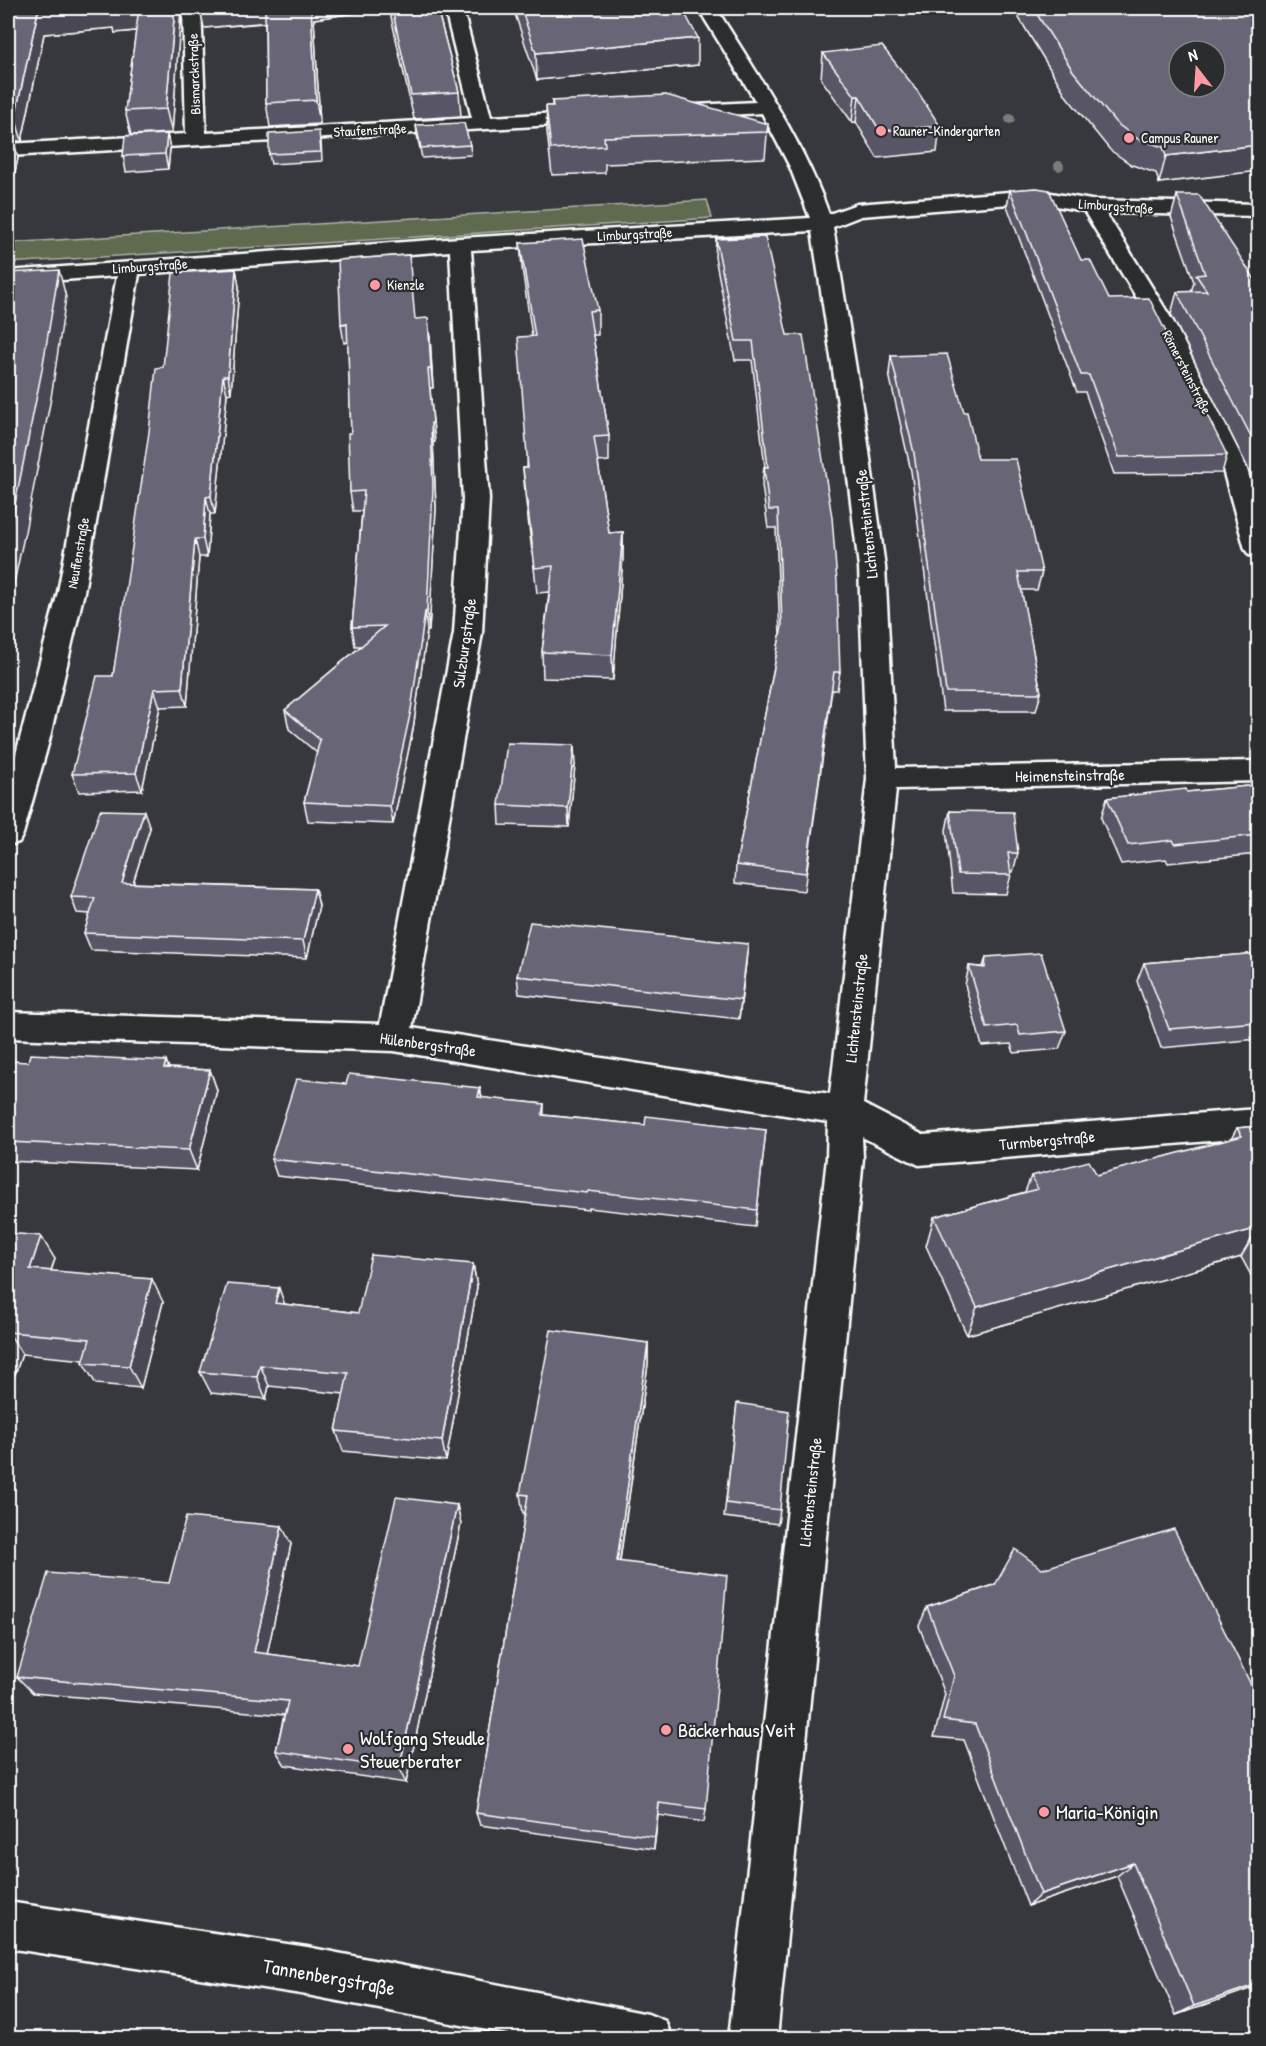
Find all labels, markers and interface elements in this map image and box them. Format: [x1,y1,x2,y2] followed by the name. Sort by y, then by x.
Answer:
[183,33,205,115] street label: Bismarckstraße
[1167,39,1227,99] north arrow
[1185,43,1200,66] text: N
[333,118,408,142] street label: Staufenstraße
[893,121,1000,141] place label: Rauner-Kindergarten
[874,124,888,138] marker: Rauner-Kindergarten
[1141,128,1219,148] place label: Campus Rauner
[1122,131,1136,145] marker: Campus Rauner
[1078,193,1154,219] street label: Limburgstraße
[597,222,673,246] street label: Limburgstraße
[112,253,188,279] street label: Limburgstraße
[387,275,425,294] place label: Kienzle
[368,278,382,292] marker: Kienzle
[1157,327,1217,418] street label: Römersteinstraße
[849,468,883,580] street label: Lichtensteinstraße
[62,515,94,590] street label: Neuffenstraße
[447,596,481,689] street label: Sulzburgstraße
[1015,763,1126,787] street label: Heimensteinstraße
[839,952,873,1064] street label: Lichtensteinstraße
[378,1026,478,1062] street label: Hülenbergstraße
[998,1125,1096,1155] street label: Turmbergstraße
[793,1436,827,1548] street label: Lichtensteinstraße
[678,1716,796,1743] place label: Bäckerhaus Veit
[659,1723,673,1737] marker: Bäckerhaus Veit
[360,1724,485,1774] place label: Wolfgang Steudle Steuerberater
[341,1742,355,1756] marker: Wolfgang Steudle Steuerberater
[1056,1798,1158,1825] place label: Maria-Königin
[1037,1805,1051,1819] marker: Maria-Königin
[261,1952,397,2001] street label: Tannenbergstraße

